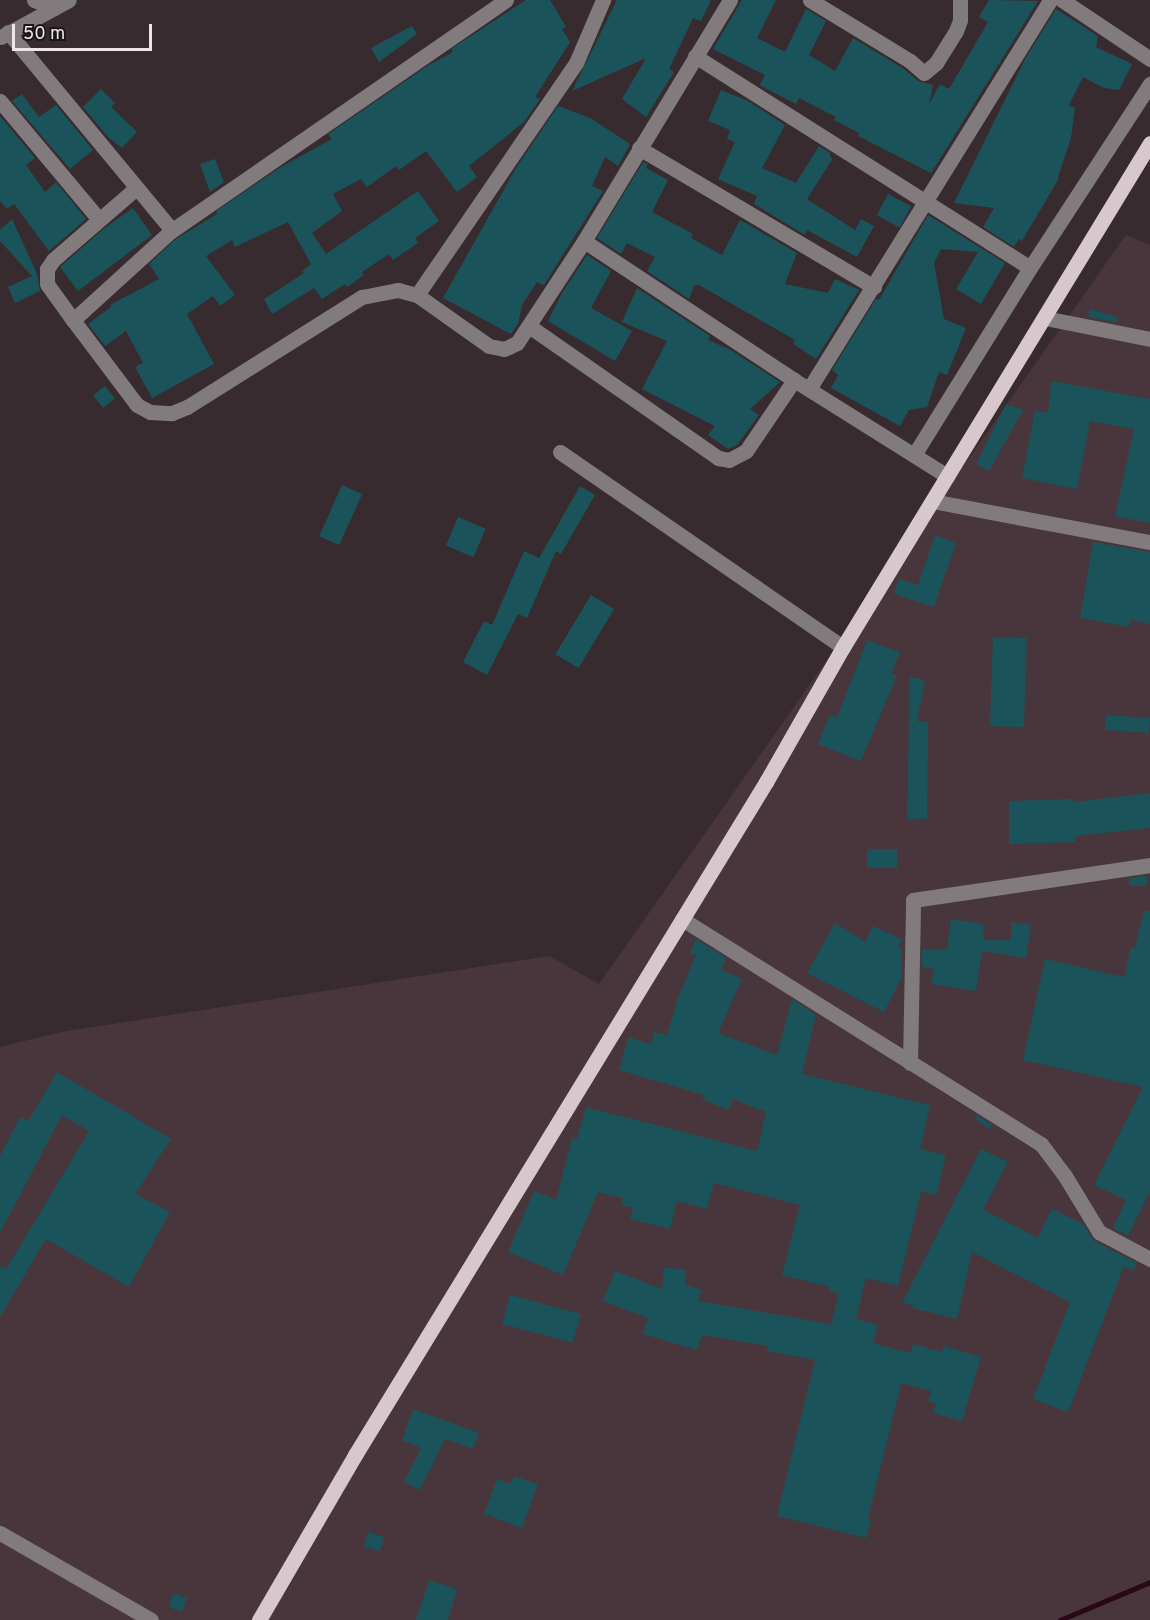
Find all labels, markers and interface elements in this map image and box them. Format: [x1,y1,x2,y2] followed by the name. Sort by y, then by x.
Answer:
[15,12,154,50] scale bar
[23,23,65,46] text: 50 m

